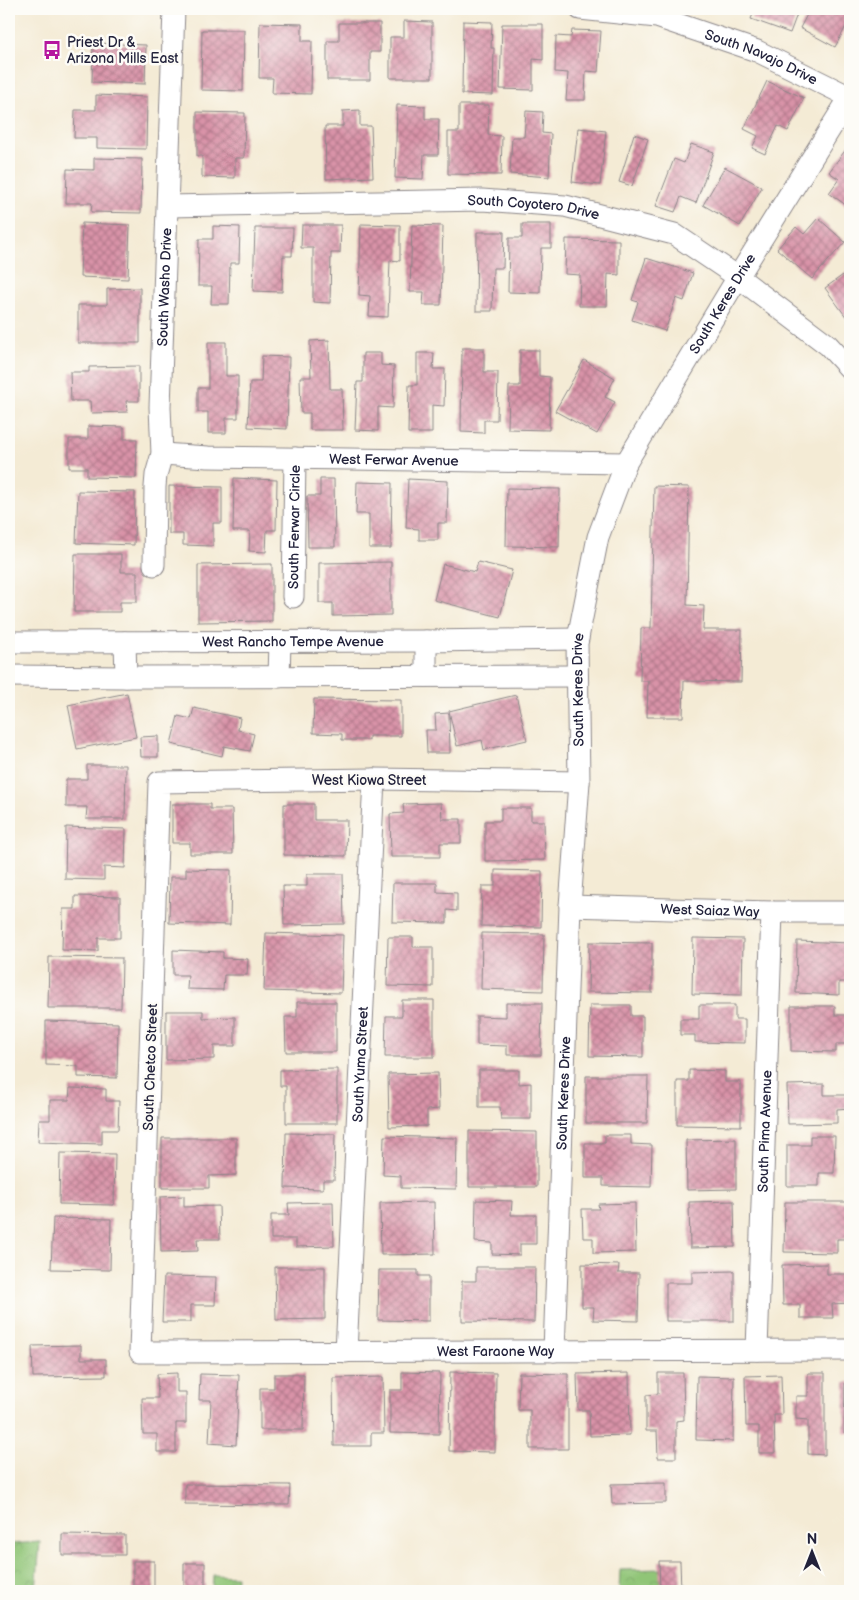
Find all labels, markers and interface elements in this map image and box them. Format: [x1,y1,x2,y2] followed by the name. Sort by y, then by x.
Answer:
[702,26,820,89] street label: South Navajo Drive
[67,34,179,67] place label: Priest Dr & Arizona Mills East
[41,39,63,61] bus stop icon: Priest Dr & Arizona Mills East
[467,192,601,223] street label: South Coyotero Drive
[154,227,175,347] street label: South Washo Drive
[686,251,759,357] street label: South Keres Drive
[329,451,459,470] street label: West Ferwar Avenue
[285,465,304,589] street label: South Ferwar Circle
[569,631,588,747] street label: South Keres Drive
[202,633,384,651] street label: West Rancho Tempe Avenue
[312,772,427,789] street label: West Kiowa Street
[660,901,760,921] street label: West Saiaz Way
[140,1003,161,1131] street label: South Chetco Street
[349,1005,372,1123] street label: South Yuma Street
[553,1036,574,1150] street label: South Keres Drive
[754,1070,776,1193] street label: South Pima Avenue
[437,1343,555,1360] street label: West Faraone Way
[786,1528,836,1578] north arrow
[807,1531,817,1548] text: N

